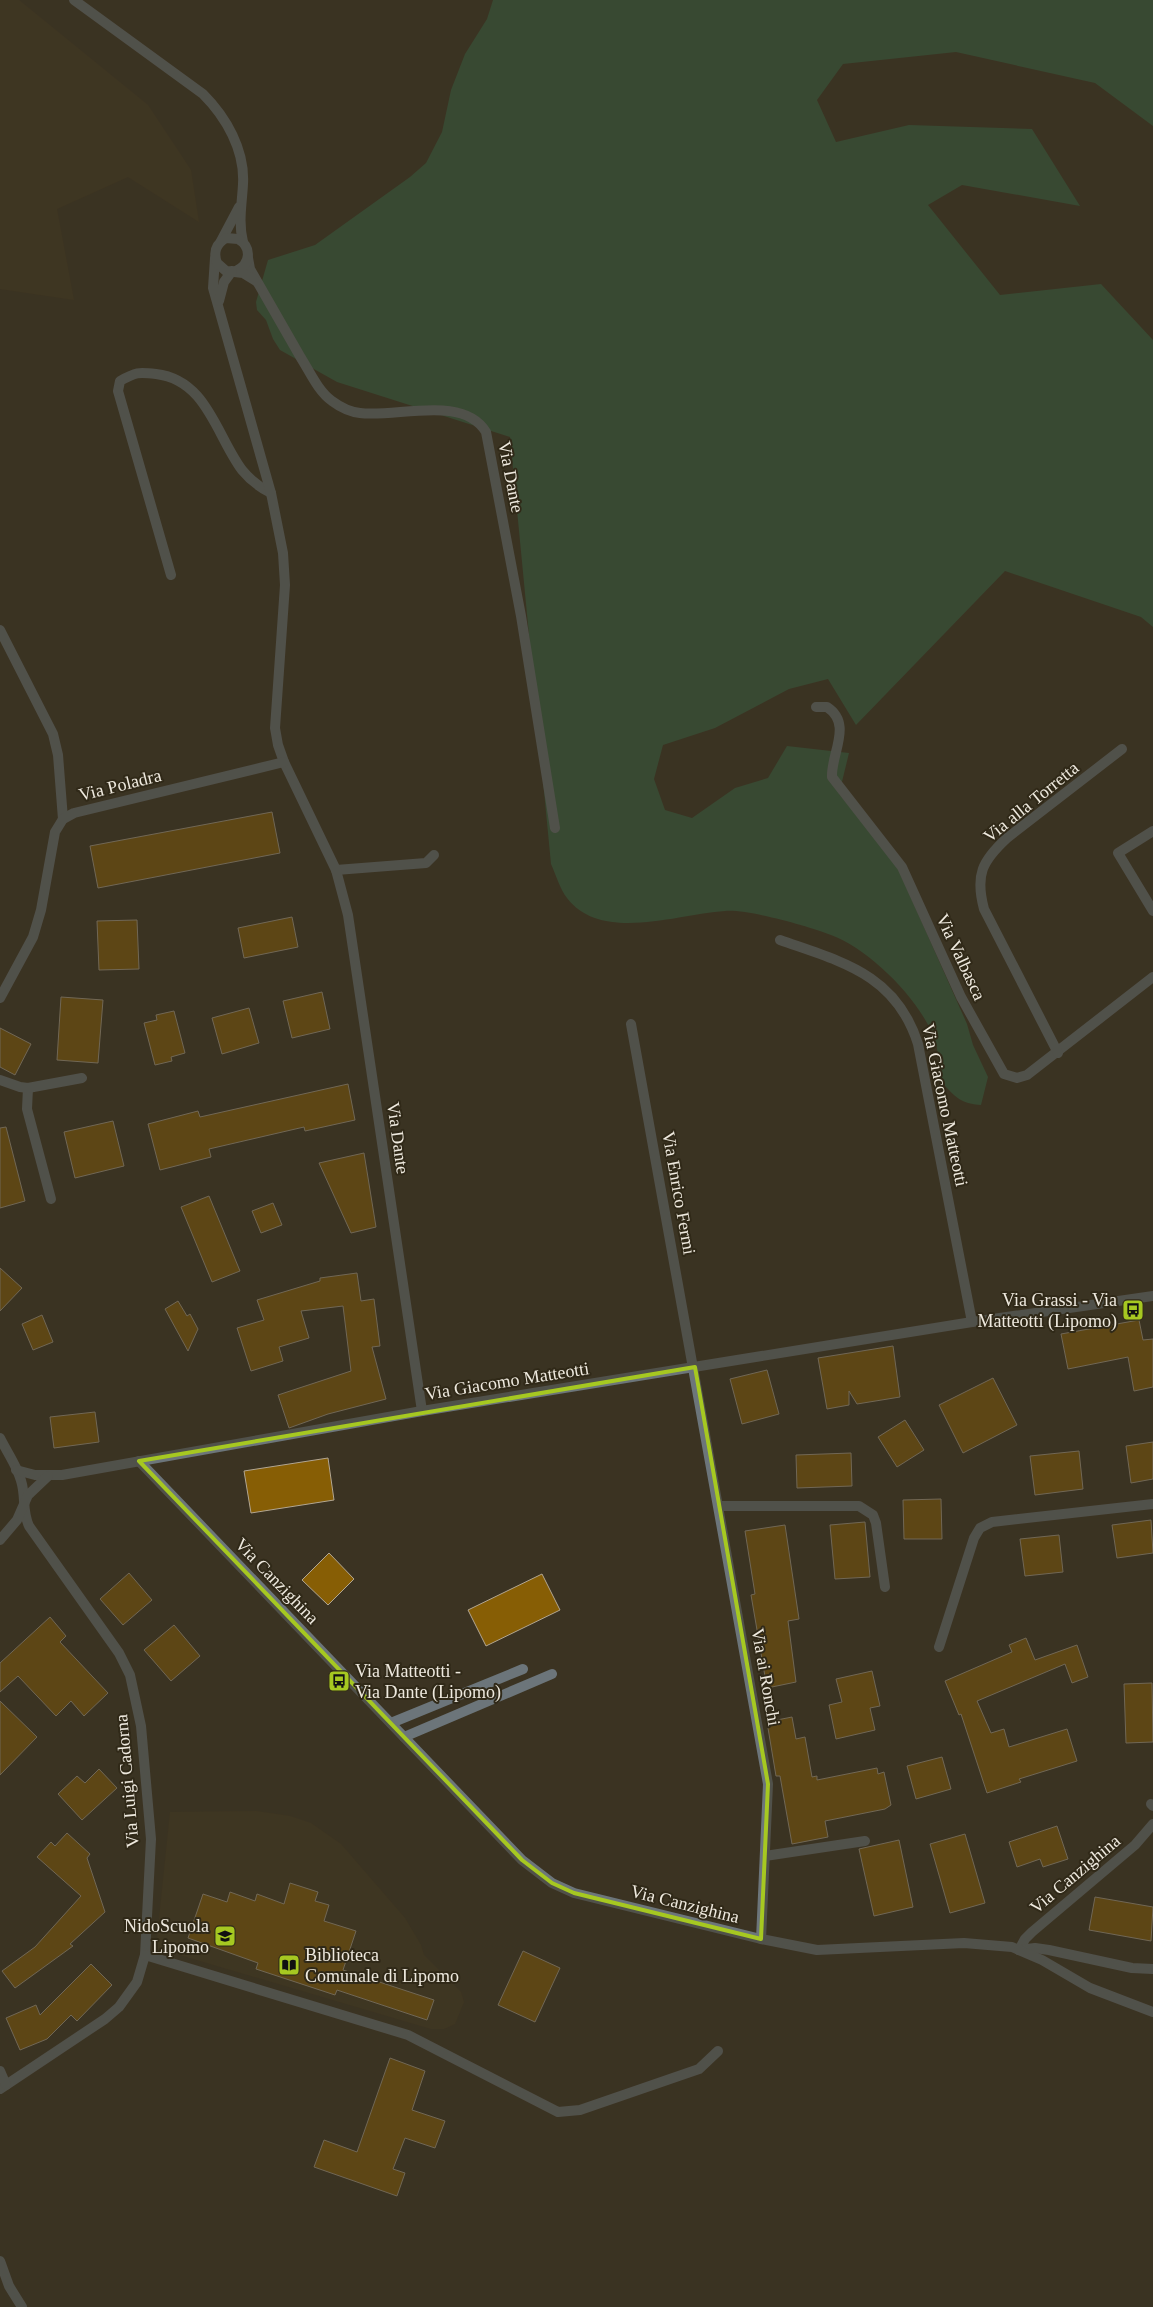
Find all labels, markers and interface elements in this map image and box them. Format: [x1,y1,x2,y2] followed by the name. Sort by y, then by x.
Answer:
[494,440,528,514] street label: Via Dante
[980,758,1082,846] street label: Via alla Torretta
[77,765,163,805] street label: Via Poladra
[932,911,990,1003] street label: Via Valbasca
[918,1022,972,1188] street label: Via Giacomo Matteotti
[383,1101,413,1175] street label: Via Dante
[658,1130,700,1256] street label: Via Enrico Fermi
[978,1290,1117,1332] place label: Via Grassi - Via Matteotti (Lipomo)
[1121,1298,1145,1322] bus stop icon: Via Grassi - Via Matteotti (Lipomo)
[424,1358,590,1404] street label: Via Giacomo Matteotti
[231,1534,323,1628] street label: Via Canzighina
[748,1627,784,1727] street label: Via ai Ronchi
[355,1661,501,1703] place label: Via Matteotti - Via Dante (Lipomo)
[327,1669,351,1693] bus stop icon: Via Matteotti - Via Dante (Lipomo)
[111,1713,143,1849] street label: Via Luigi Cadorna
[1026,1831,1124,1917] street label: Via Canzighina
[629,1881,741,1927] street label: Via Canzighina
[124,1916,209,1957] place label: NidoScuola Lipomo
[213,1924,237,1948] school or university icon: NidoScuola Lipomo
[305,1945,459,1986] place label: Biblioteca Comunale di Lipomo
[277,1953,301,1977] library icon: Biblioteca Comunale di Lipomo

